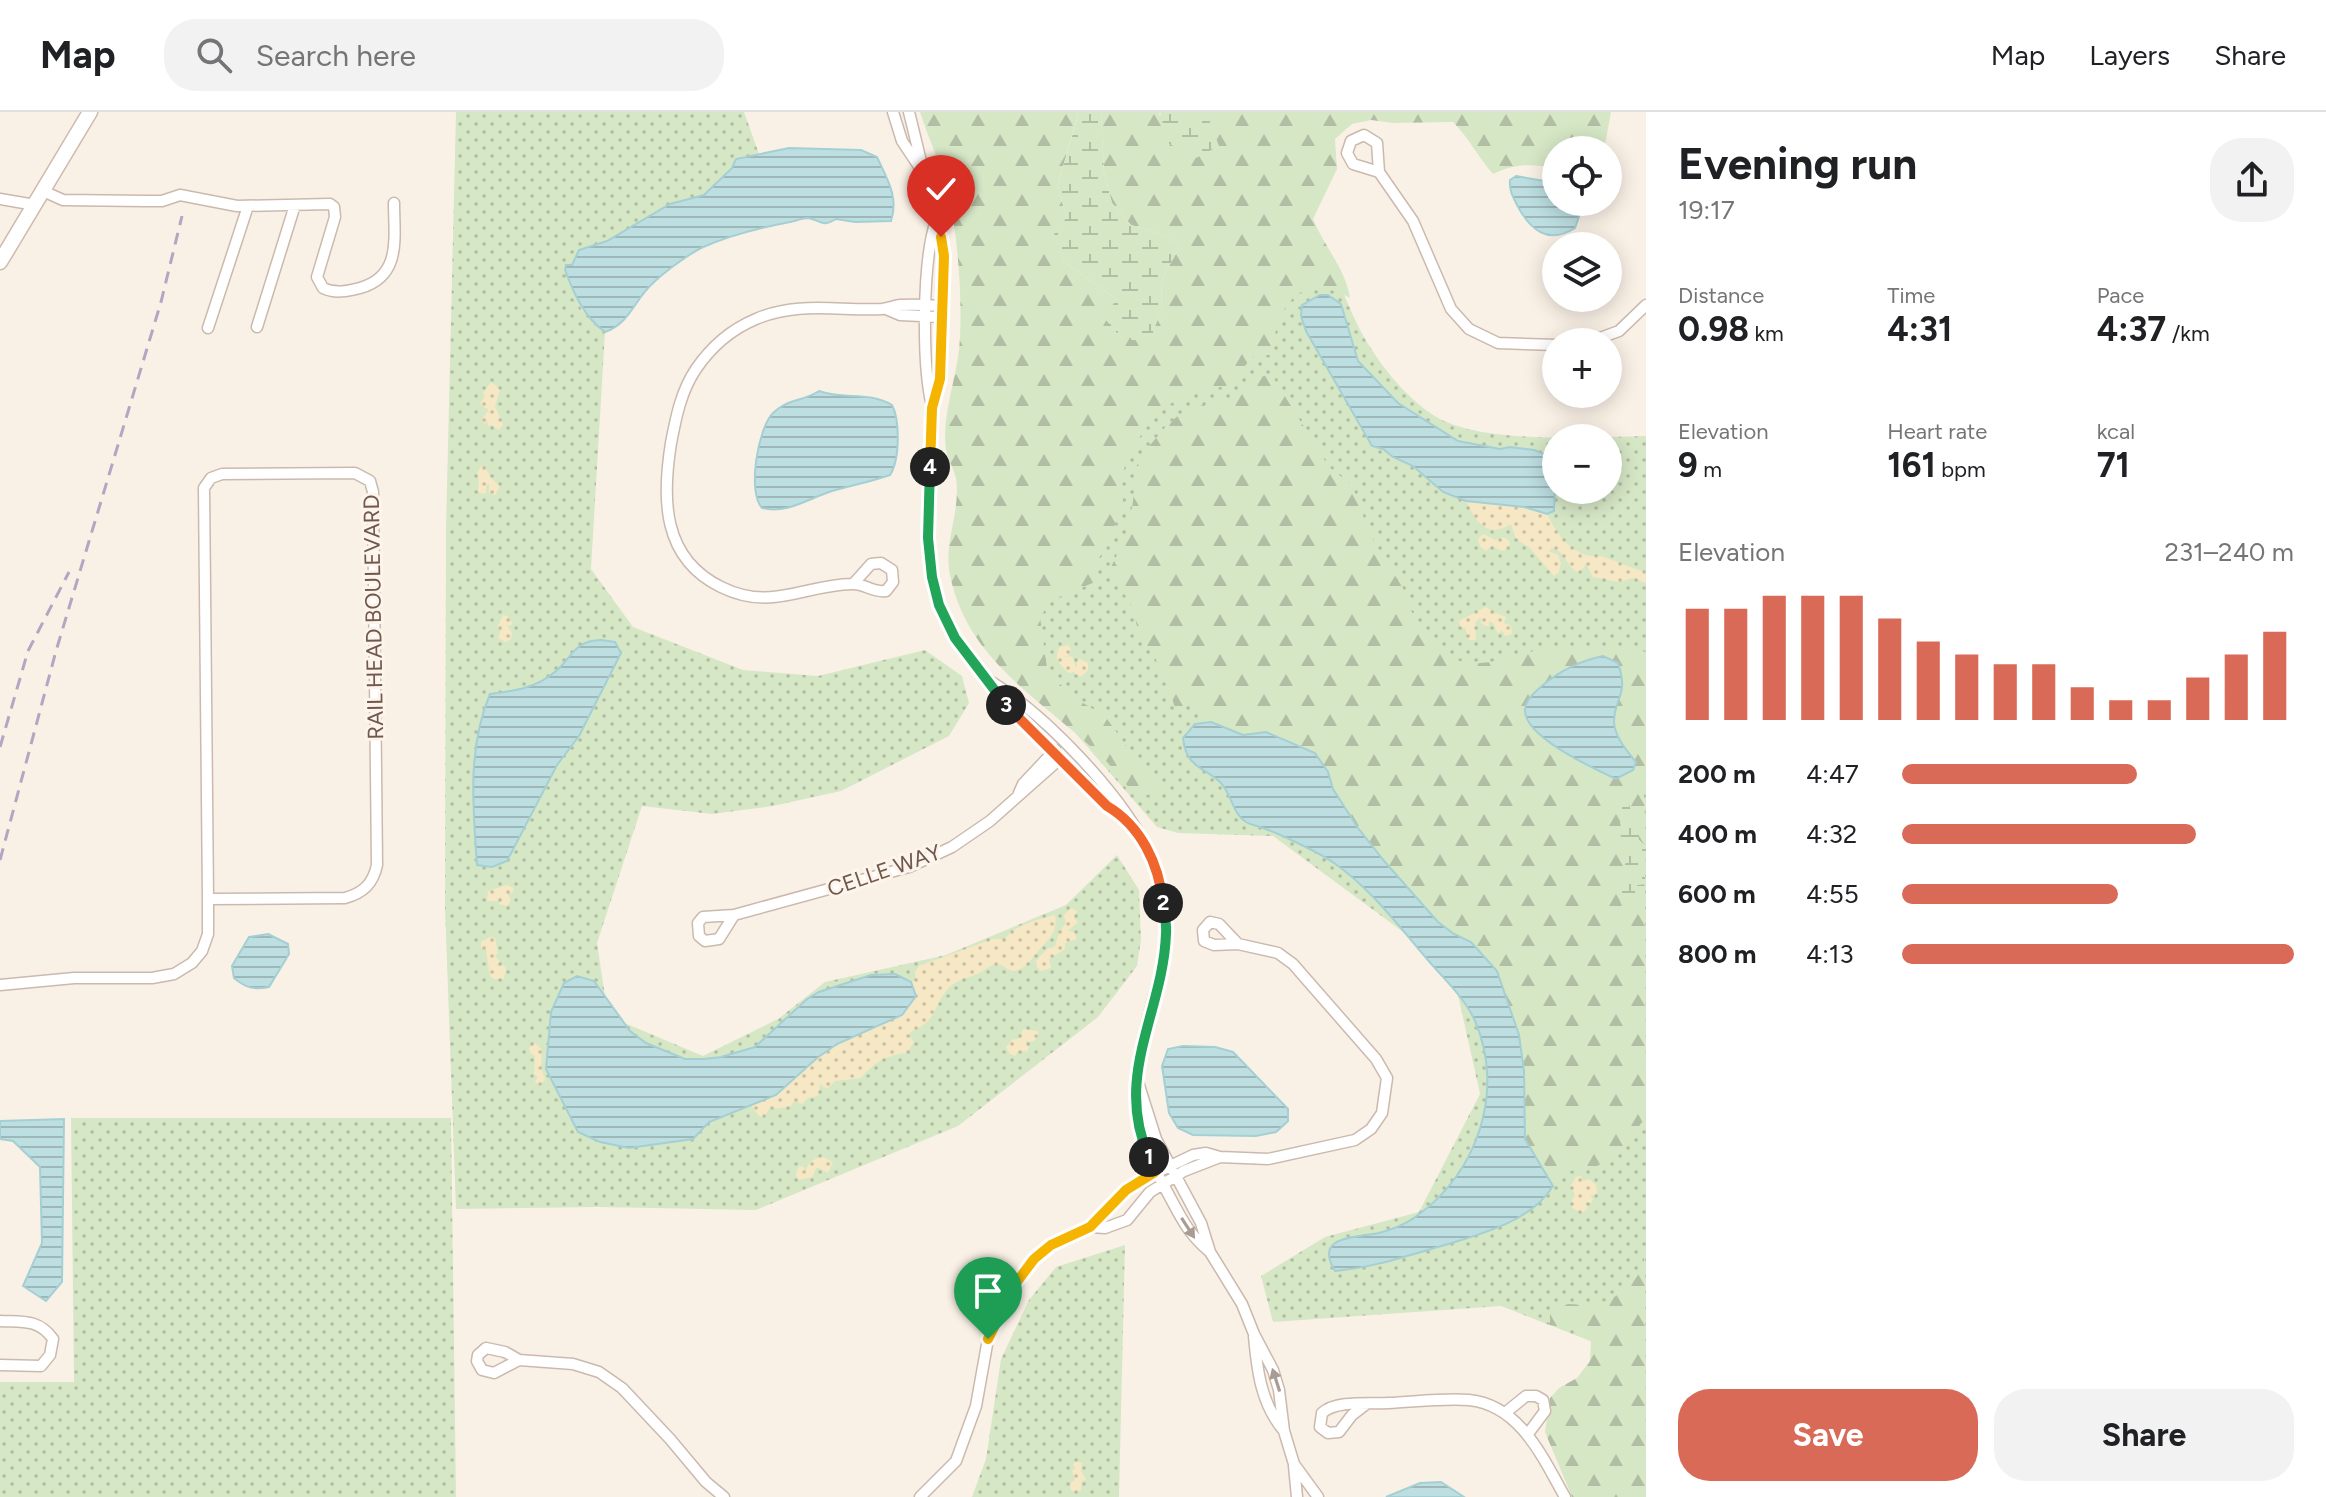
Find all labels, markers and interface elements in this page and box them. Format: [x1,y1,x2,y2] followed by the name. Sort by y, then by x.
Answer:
[164,19,724,91] search box
[40,32,116,78] text: Map
[192,33,236,77] icon: search
[256,37,416,74] text: Search here
[1991,38,2045,72] text: Map
[2089,38,2170,72] text: Layers
[2214,38,2286,72] text: Share
[1542,136,1622,504] map controls
[1542,136,1622,216] button: locate
[1678,137,1917,190] text: Evening run
[2210,138,2294,222] button: share
[907,155,975,237] pin
[919,167,963,211] icon: check
[1678,194,1735,226] text: 19:17
[1542,232,1622,312] button: layers
[1678,282,1764,309] text: Distance
[1887,282,1935,309] text: Time
[2097,282,2144,309] text: Pace
[1678,309,1749,350] text: 0.98
[1887,309,1952,350] text: 4:31
[2097,309,2166,350] text: 4:37
[1749,320,1784,347] text: km
[2166,320,2210,347] text: /km
[1542,328,1622,408] button: +
[1678,418,1768,445] text: Elevation
[1887,418,1987,445] text: Heart rate
[2097,418,2135,445] text: kcal
[1542,424,1622,504] button: −
[1678,445,1698,486] text: 9
[1887,445,1936,486] text: 161
[2097,445,2130,486] text: 71
[910,447,950,487] pin: 4
[923,453,937,480] text: 4
[1698,456,1722,483] text: m
[1936,456,1986,483] text: bpm
[358,494,389,740] street label: RAIL HEAD BOULEVARD
[1678,536,1785,568] text: Elevation
[2164,536,2294,568] text: 231–240 m
[986,685,1026,725] pin: 3
[1000,691,1012,718] text: 3
[1678,758,1756,790] text: 200 m
[1806,758,1859,790] text: 4:47
[1678,818,1757,850] text: 400 m
[1806,818,1857,850] text: 4:32
[824,838,945,903] street label: CELLE WAY
[1678,878,1756,910] text: 600 m
[1806,878,1859,910] text: 4:55
[1143,883,1183,923] pin: 2
[1157,889,1169,916] text: 2
[1678,938,1756,970] text: 800 m
[1806,938,1854,970] text: 4:13
[1129,1137,1169,1177] pin: 1
[1144,1143,1154,1170] text: 1
[1180,1218,1195,1239] one-way arrow
[954,1257,1022,1339] pin
[966,1269,1010,1313] icon: arrive
[1269,1368,1281,1392] one-way arrow
[1678,1389,1978,1481] button: Save
[1994,1389,2294,1481] button: Share

